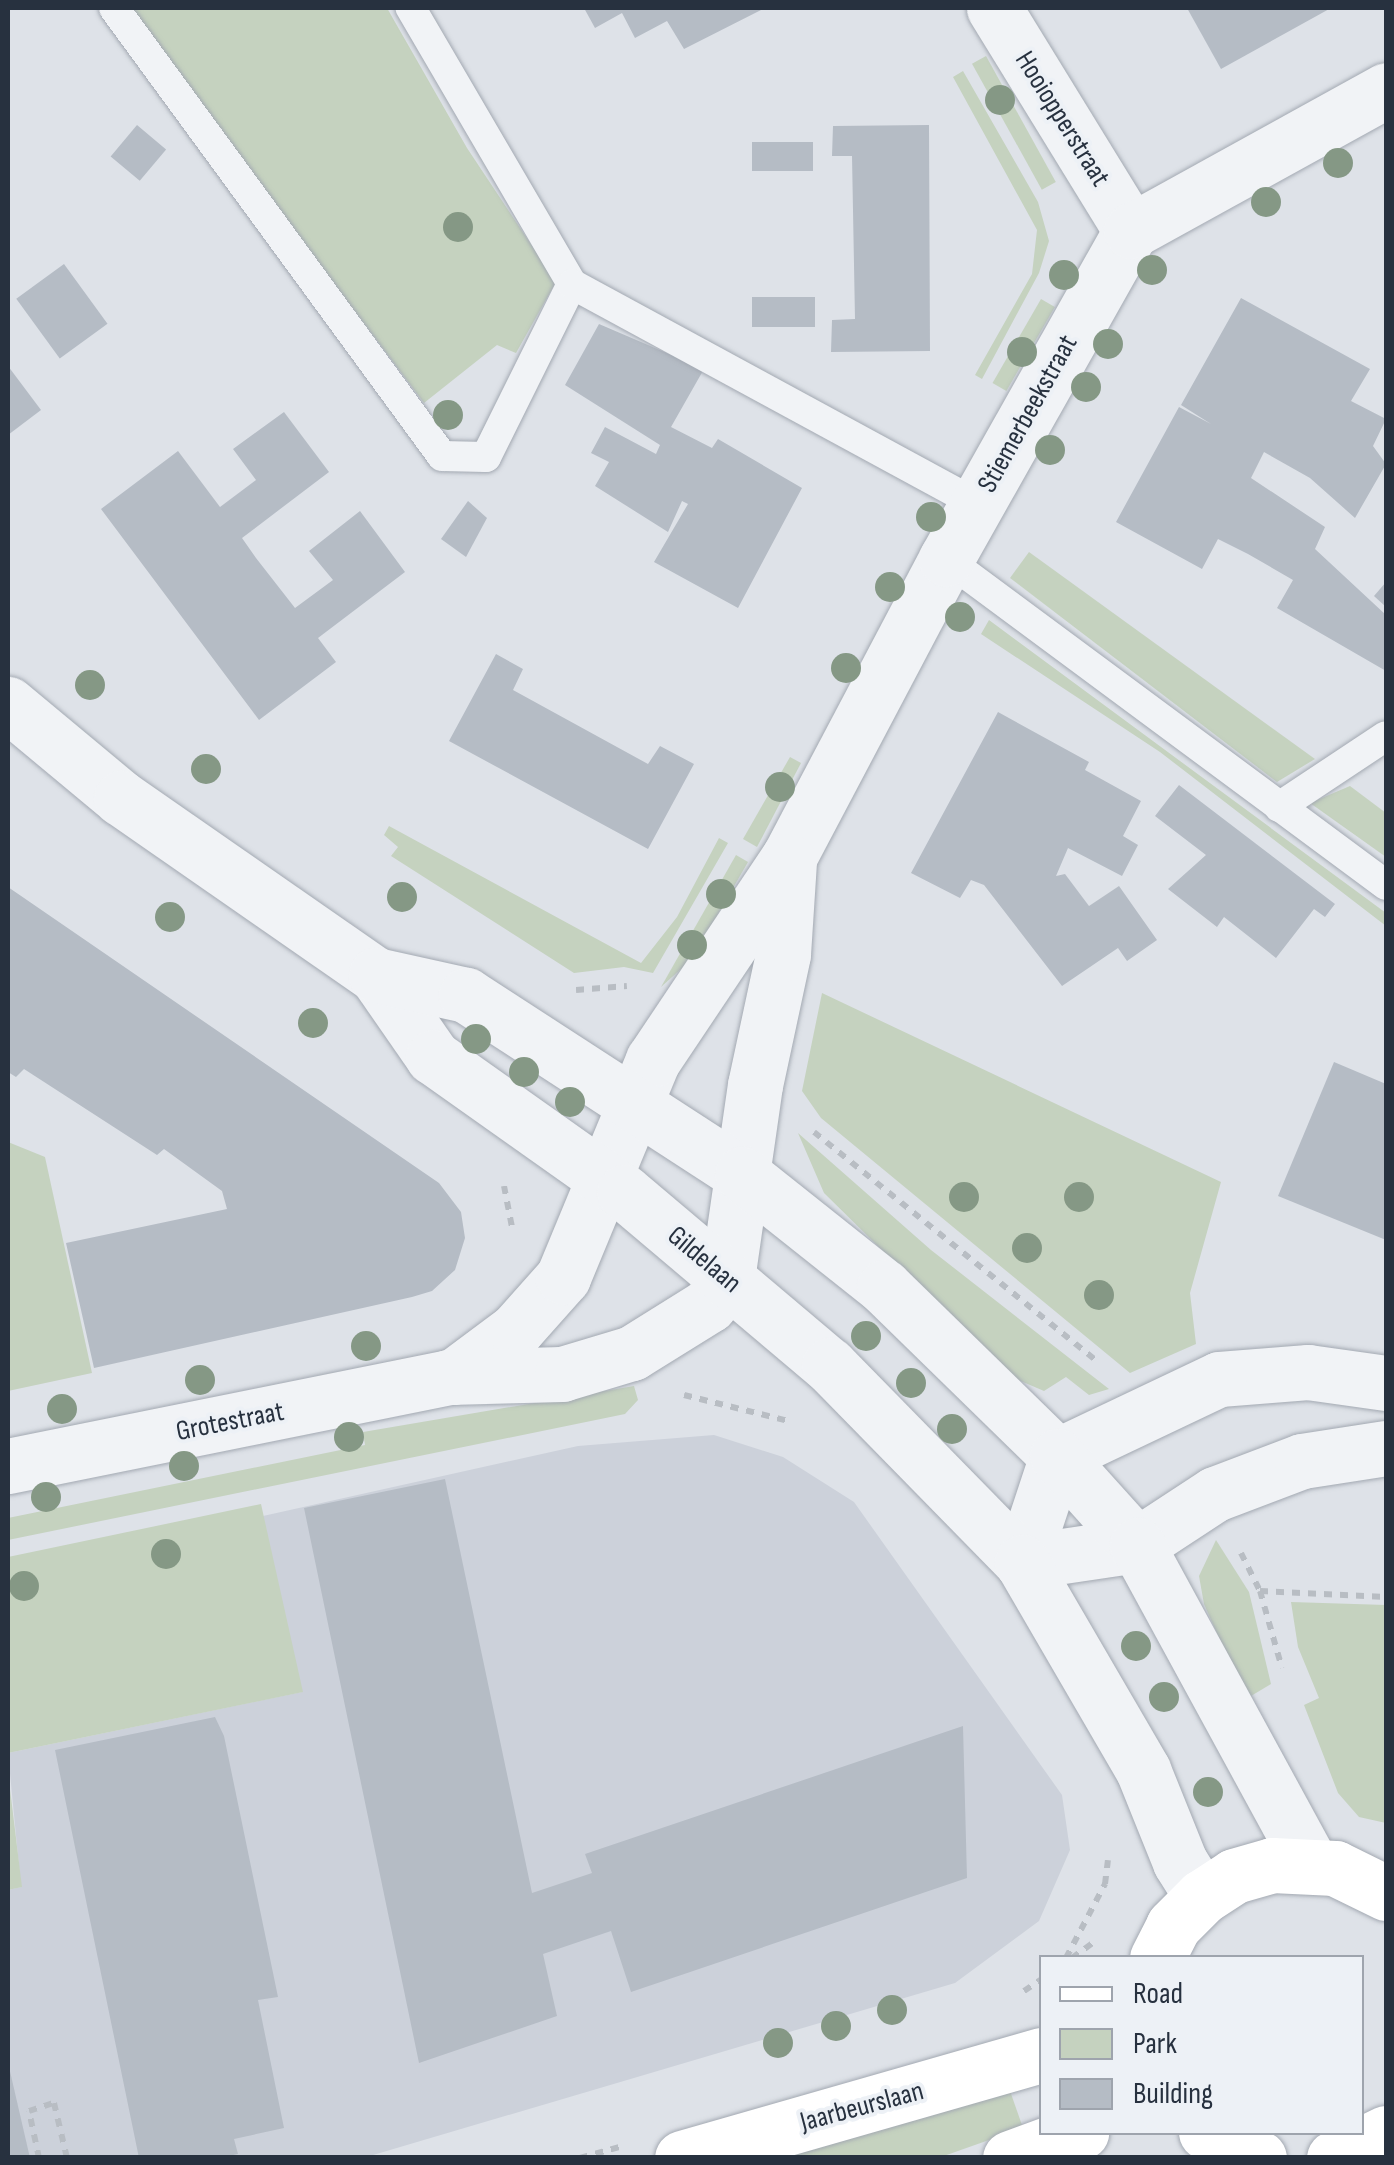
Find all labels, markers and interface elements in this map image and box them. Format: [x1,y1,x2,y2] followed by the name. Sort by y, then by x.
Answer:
[1007,45,1117,193] street label: Hooiopperstraat
[971,329,1085,499] street label: Stiemerbeekstraat
[660,1219,748,1301] street label: Gildelaan
[173,1395,287,1449] street label: Grotestraat
[1039,1955,1364,2135] legend
[1133,1976,1183,2012] text: Road
[1133,2026,1177,2062] text: Park
[797,2074,927,2140] street label: Jaarbeurslaan
[1133,2076,1213,2112] text: Building

